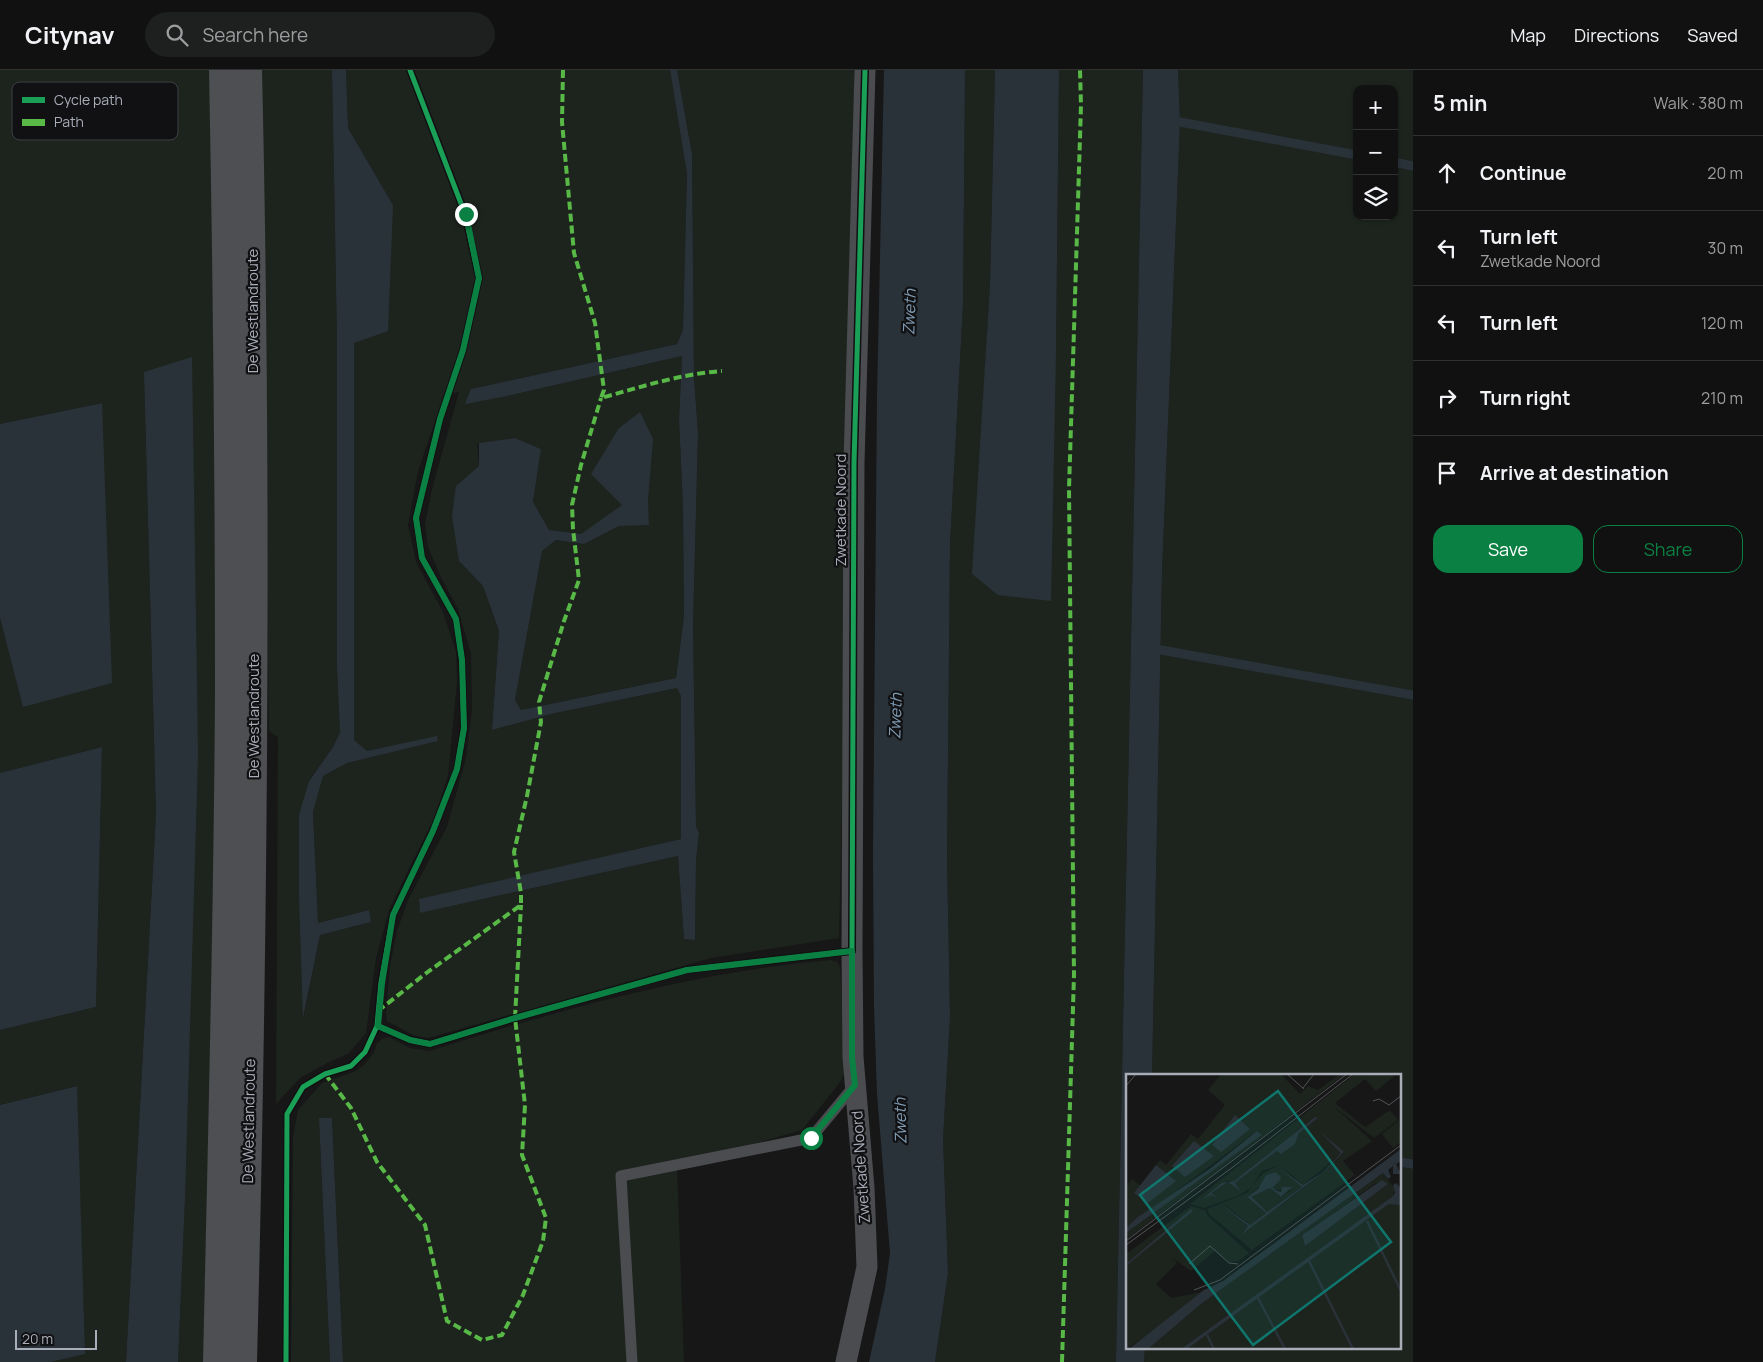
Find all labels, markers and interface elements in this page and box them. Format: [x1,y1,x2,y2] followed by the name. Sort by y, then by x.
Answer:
[145,12,495,57] search box
[25,18,115,51] text: Citynav
[163,21,191,49] icon: search
[203,22,308,48] text: Search here
[1510,23,1546,47] text: Map
[1574,23,1659,47] text: Directions
[1687,23,1738,47] text: Saved
[12,82,178,140] legend
[1353,85,1398,220] map controls
[1353,85,1398,130] button: +
[1433,89,1487,117] text: 5 min
[54,90,123,109] text: Cycle path
[1654,92,1743,114] text: Walk · 380 m
[54,112,84,131] text: Path
[1353,130,1398,175] button: −
[1433,159,1461,187] icon: ahead
[1480,160,1566,186] text: Continue
[1707,162,1743,184] text: 20 m
[1353,175,1398,220] button: layers
[455,203,478,226] route end
[1480,224,1558,250] text: Turn left
[1433,234,1461,262] icon: left
[1708,237,1743,259] text: 30 m
[242,248,263,373] street label: De Westlandroute
[1480,250,1600,272] text: Zwetkade Noord
[897,288,921,335] water label: Zweth
[1433,309,1461,337] icon: left
[1480,310,1558,336] text: Turn left
[1701,312,1743,334] text: 120 m
[1433,384,1461,412] icon: right
[1480,385,1570,411] text: Turn right
[1701,387,1743,409] text: 210 m
[830,454,851,566] street label: Zwetkade Noord
[1433,459,1461,487] icon: arrive
[1480,460,1669,486] text: Arrive at destination
[1433,525,1583,573] button: Save
[1593,525,1743,573] button: Share
[243,653,264,778] street label: De Westlandroute
[883,692,907,739] water label: Zweth
[237,1058,260,1184] street label: De Westlandroute
[1126,1074,1400,1350] inset map
[889,1097,911,1144] water label: Zweth
[846,1110,875,1224] street label: Zwetkade Noord
[800,1127,823,1150] route start
[15,1327,98,1350] scale bar
[22,1329,53,1348] text: 20 m

